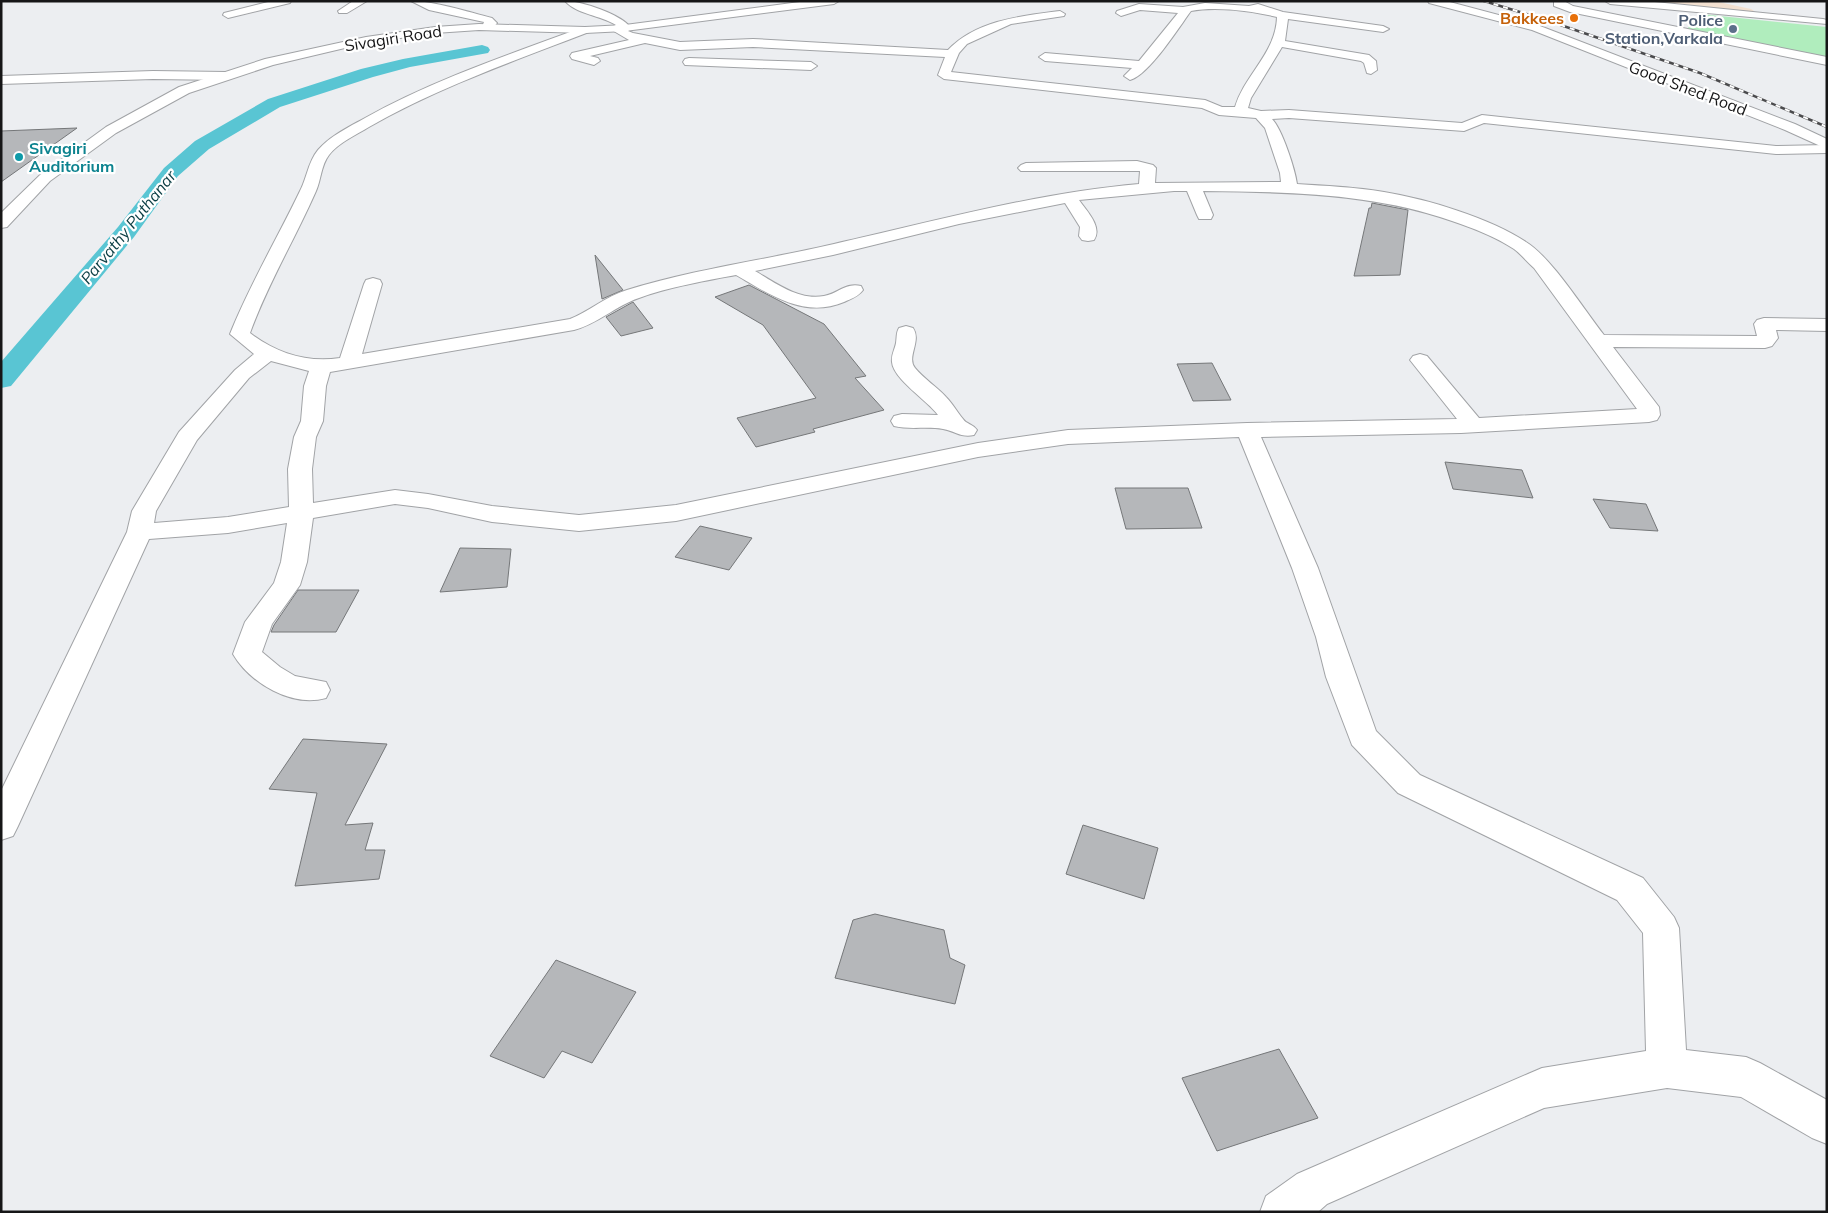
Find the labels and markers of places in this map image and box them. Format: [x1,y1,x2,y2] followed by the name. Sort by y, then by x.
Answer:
[1500,8,1564,28] place label: Bakkees
[1605,10,1723,48] place label: Police Station,Varkala
[1568,12,1580,24] marker: Bakkees
[1727,23,1739,35] marker: Police Station,Varkala
[29,138,114,176] place label: Sivagiri Auditorium
[13,151,25,163] marker: Sivagiri Auditorium

